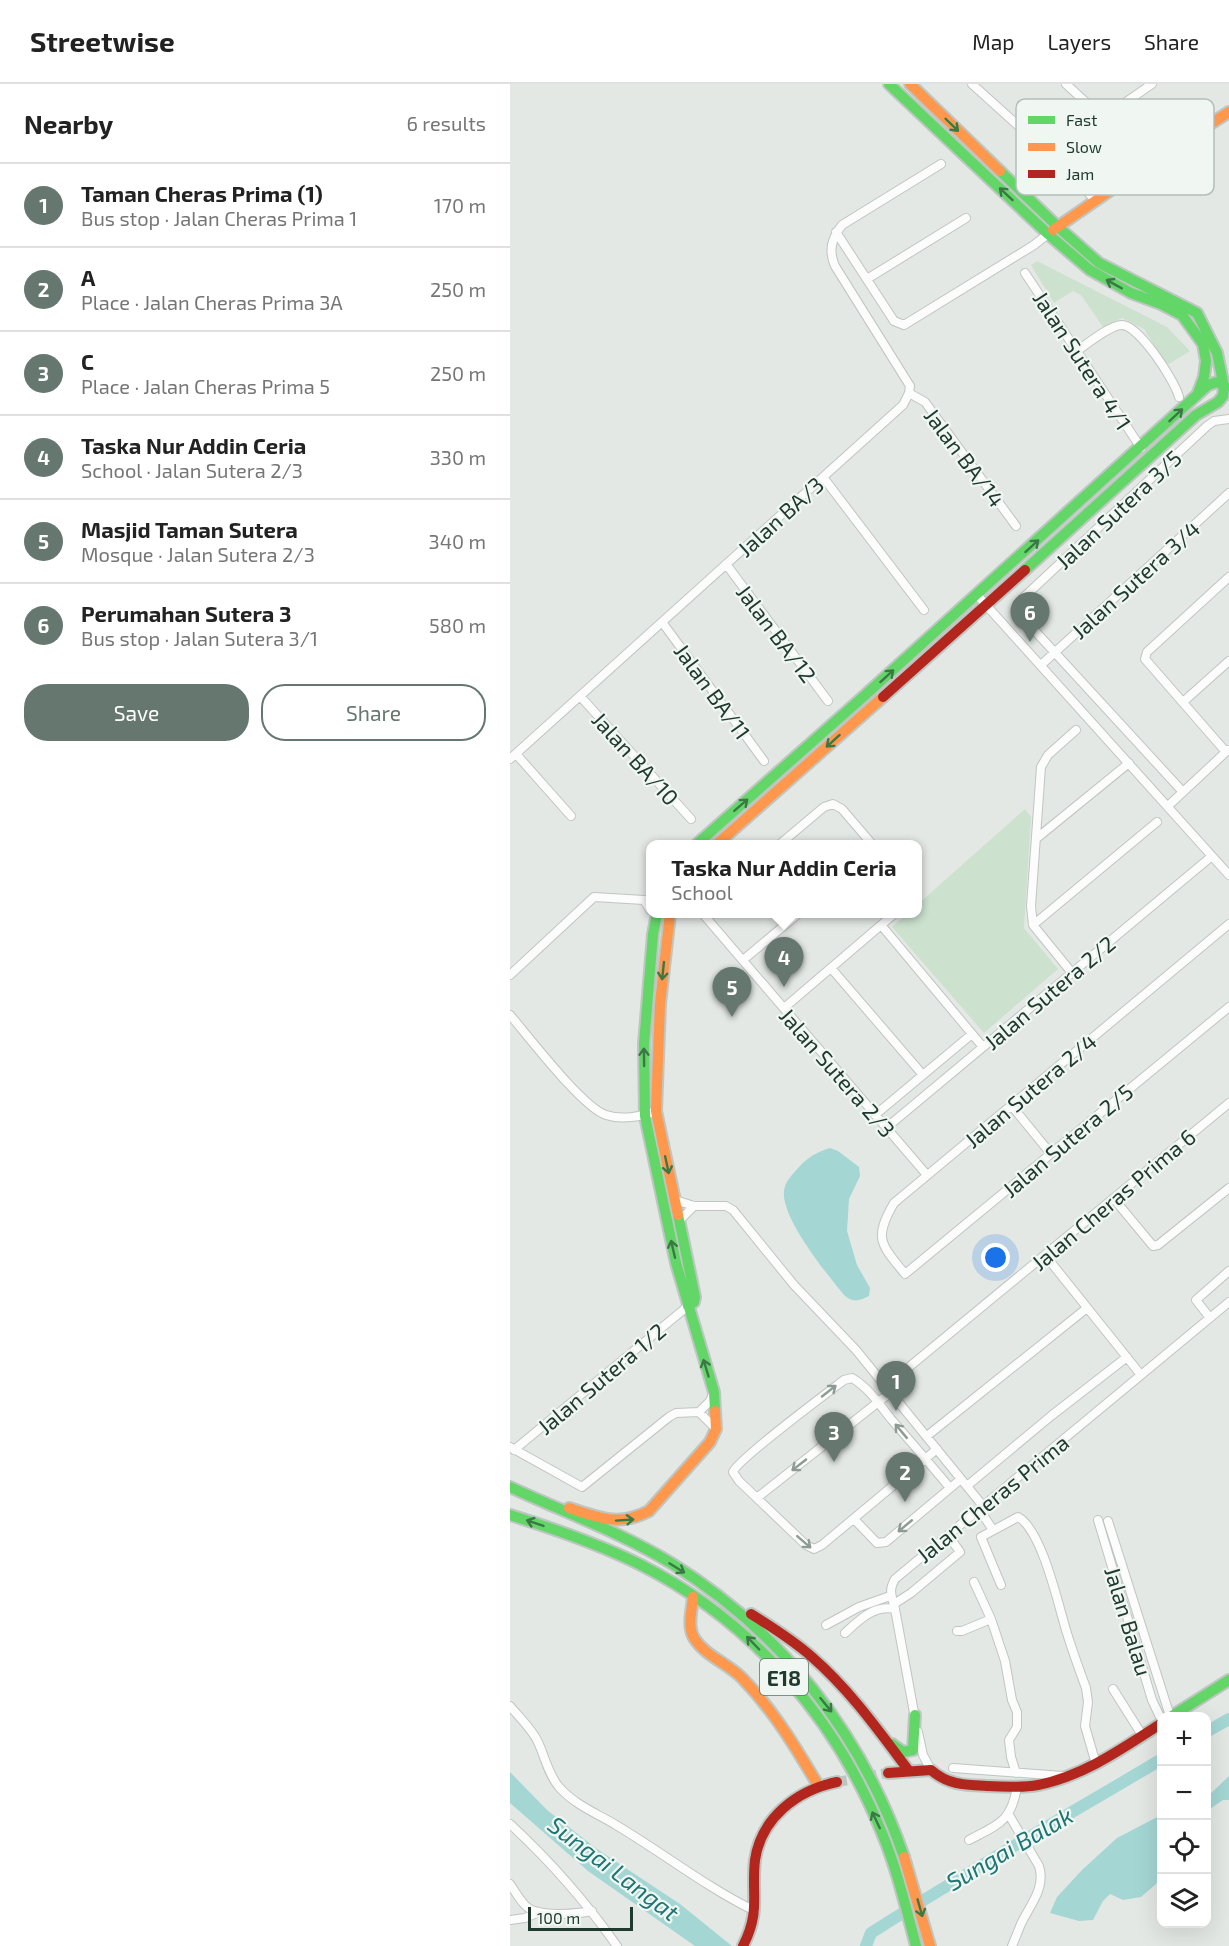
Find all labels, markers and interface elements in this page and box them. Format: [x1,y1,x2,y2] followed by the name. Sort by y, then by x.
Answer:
[30,24,175,58] text: Streetwise
[972,29,1014,54] text: Map
[1047,29,1111,54] text: Layers
[1144,29,1199,54] text: Share
[1016,99,1214,195] legend
[24,108,113,139] text: Nearby
[1066,110,1097,129] text: Fast
[406,111,486,135] text: 6 results
[945,117,960,132] one-way arrow
[1066,137,1102,156] text: Slow
[1066,164,1094,183] text: Jam
[81,180,323,206] text: Taman Cheras Prima (1)
[998,186,1013,201] one-way arrow
[39,193,48,217] text: 1
[434,193,486,217] text: 170 m
[81,206,357,230] text: Bus stop · Jalan Cheras Prima 1
[81,264,95,290] text: A
[38,277,49,301] text: 2
[430,277,486,301] text: 250 m
[1106,278,1124,289] one-way arrow
[1028,286,1138,434] street label: Jalan Sutera 4/1
[81,290,343,314] text: Place · Jalan Cheras Prima 3A
[81,348,94,374] text: C
[38,361,49,385] text: 3
[430,361,486,385] text: 250 m
[81,374,330,398] text: Place · Jalan Cheras Prima 5
[919,403,1011,511] street label: Jalan BA/14
[1169,408,1184,422] one-way arrow
[81,432,306,458] text: Taska Nur Addin Ceria
[1050,444,1186,574] street label: Jalan Sutera 3/5
[37,445,50,469] text: 4
[430,445,486,469] text: 330 m
[81,458,303,482] text: School · Jalan Sutera 2/3
[732,471,828,561] street label: Jalan BA/3
[1065,515,1205,643] street label: Jalan Sutera 3/4
[81,516,298,542] text: Masjid Taman Sutera
[38,529,49,553] text: 5
[429,529,486,553] text: 340 m
[1024,539,1039,553] one-way arrow
[81,542,315,566] text: Mosque · Jalan Sutera 2/3
[732,579,822,687] street label: Jalan BA/12
[1010,592,1050,642] pin: 6
[81,600,292,626] text: Perumahan Sutera 3
[38,613,49,637] text: 6
[429,613,486,637] text: 580 m
[81,626,318,650] text: Bus stop · Jalan Sutera 3/1
[670,638,756,744] street label: Jalan BA/11
[879,669,894,683] one-way arrow
[24,684,249,741] button: Save
[261,684,486,741] button: Share
[587,706,685,810] street label: Jalan BA/10
[826,734,841,748] one-way arrow
[733,798,748,812] one-way arrow
[646,840,922,918] popup
[671,854,897,880] text: Taska Nur Addin Ceria
[671,880,733,904] text: School
[978,930,1120,1054] street label: Jalan Sutera 2/2
[764,938,804,987] pin: 4
[657,961,668,981] one-way arrow
[712,968,752,1017] pin: 5
[775,1002,901,1142] street label: Jalan Sutera 2/3
[959,1027,1101,1153] street label: Jalan Sutera 2/4
[638,1048,650,1068] one-way arrow
[996,1078,1138,1202] street label: Jalan Sutera 2/5
[1026,1123,1200,1275] street label: Jalan Cheras Prima 6
[662,1155,673,1174] one-way arrow
[667,1240,678,1260] one-way arrow
[981,1243,1010,1272] your location
[532,1317,670,1439] street label: Jalan Sutera 1/2
[700,1359,711,1378] one-way arrow
[876,1362,916,1411] pin: 1
[821,1385,837,1398] one-way arrow
[814,1412,854,1462] pin: 3
[895,1423,908,1439] one-way arrow
[911,1429,1073,1567] street label: Jalan Cheras Prima
[886,1452,924,1502] pin: 2
[791,1458,807,1471] one-way arrow
[615,1515,634,1526] one-way arrow
[526,1517,545,1528] one-way arrow
[897,1519,913,1532] one-way arrow
[796,1535,812,1548] one-way arrow
[668,1562,685,1574] one-way arrow
[1100,1563,1158,1679] street label: Jalan Balau
[746,1636,761,1651] one-way arrow
[760,1659,808,1695] road number: E18
[819,1697,832,1713] one-way arrow
[1157,1712,1211,1928] map controls
[1157,1712,1211,1766] button: +
[1157,1766,1211,1820] button: −
[940,1800,1078,1896] water label: Sungai Balak
[543,1809,686,1927] water label: Sungai Langat
[869,1811,881,1829] one-way arrow
[1157,1820,1211,1874] button: locate
[1157,1874,1211,1928] button: layers
[914,1898,926,1917] one-way arrow
[528,1904,633,1932] scale bar
[537,1908,580,1927] text: 100 m

